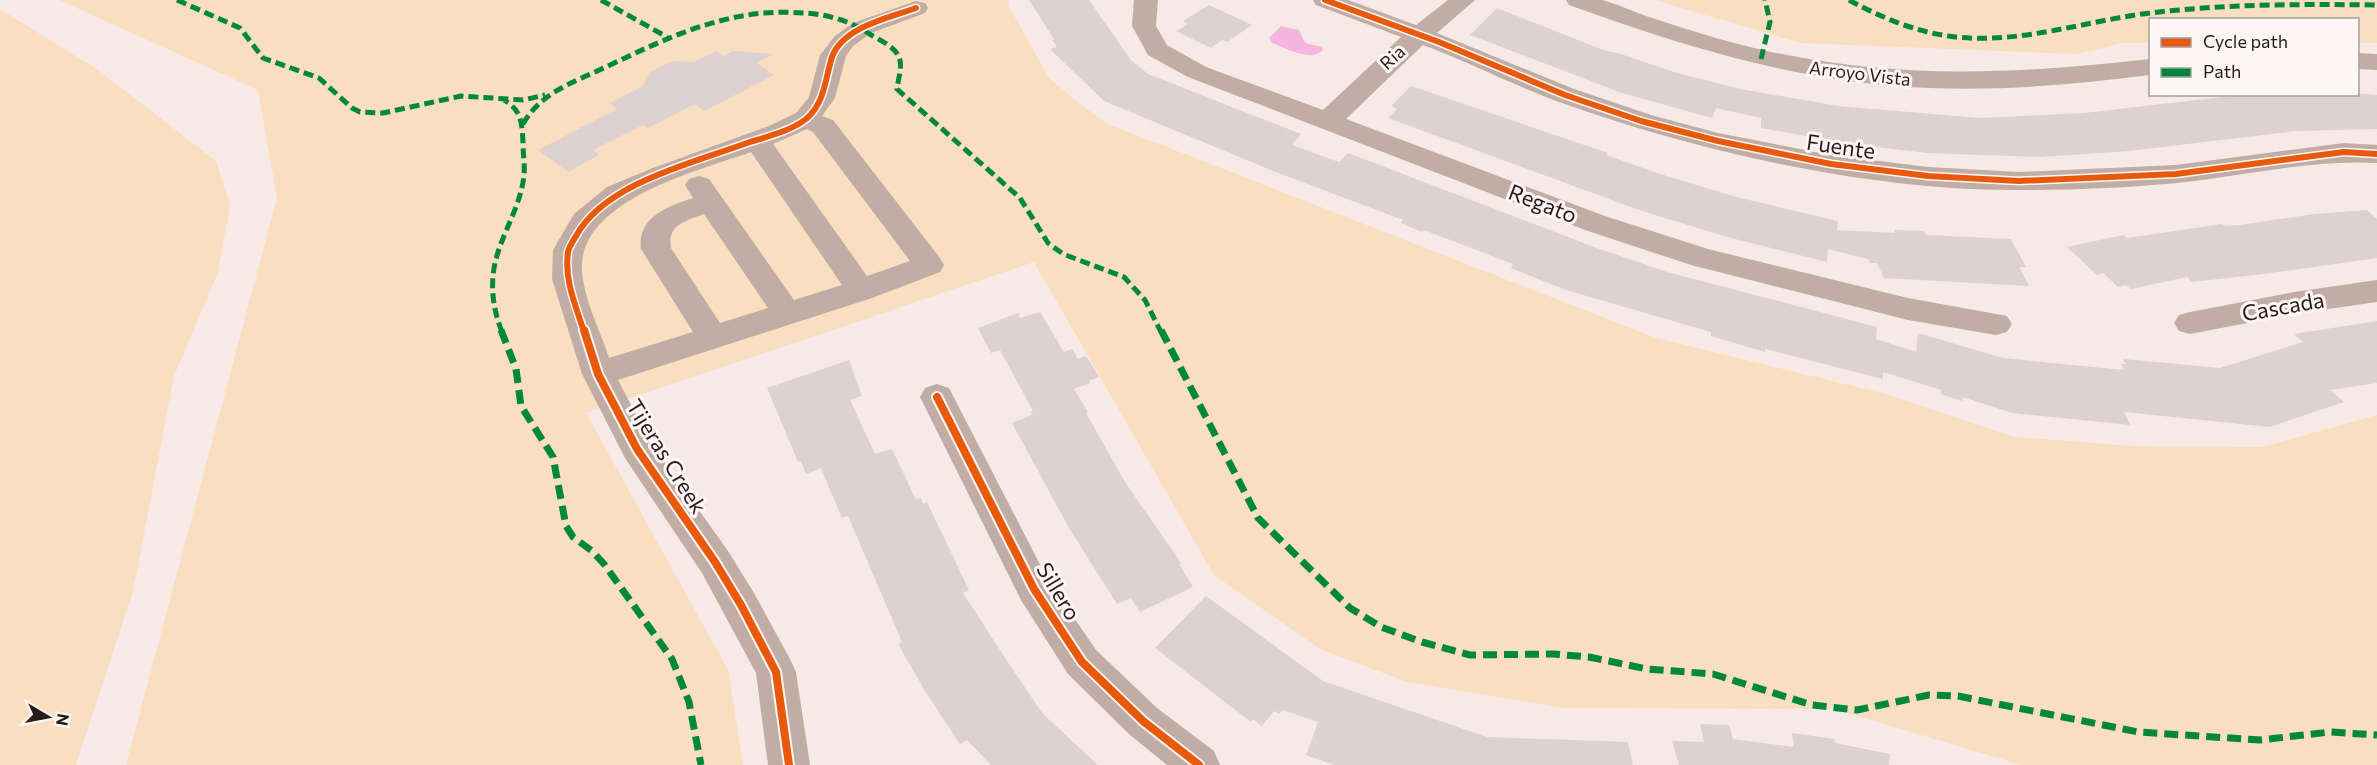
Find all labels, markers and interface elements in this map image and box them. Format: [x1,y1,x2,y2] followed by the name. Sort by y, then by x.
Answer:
[2149,18,2359,96] legend
[2203,30,2288,52] text: Cycle path
[1375,40,1409,74] street label: Ria
[1808,56,1912,90] street label: Arroyo Vista
[2203,60,2241,82] text: Path
[1805,128,1877,164] street label: Fuente
[1505,178,1581,228] street label: Regato
[2240,285,2326,327] street label: Cascada
[621,394,713,518] street label: Tijeras Creek
[1031,557,1087,625] street label: Sillero
[18,687,78,747] north arrow
[53,712,74,727] text: N

